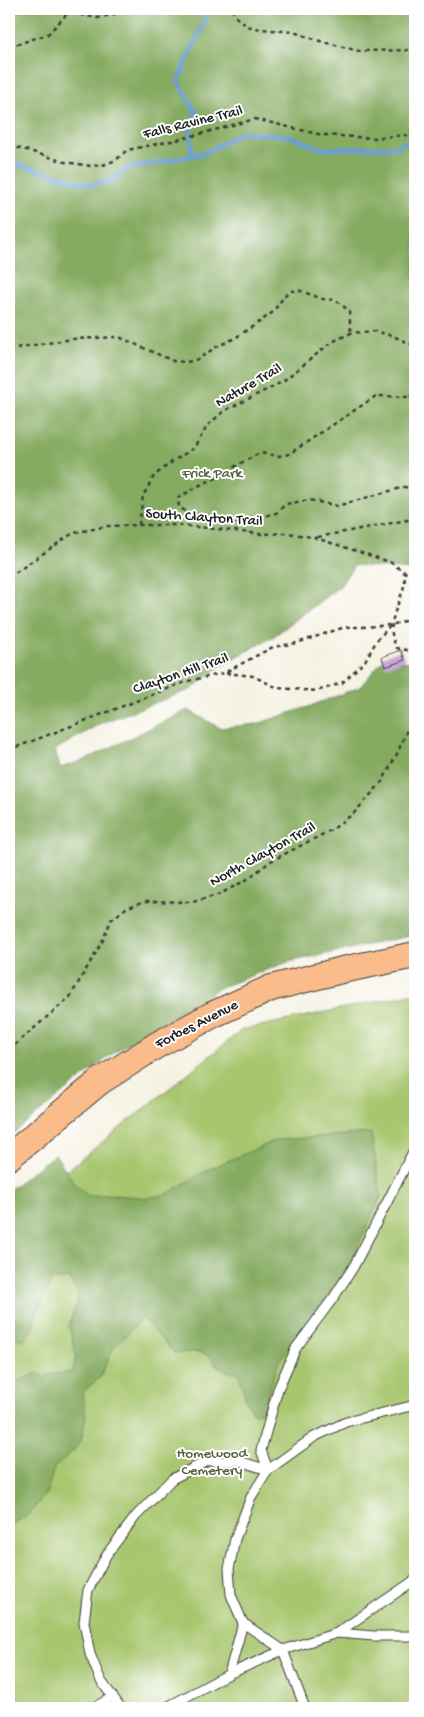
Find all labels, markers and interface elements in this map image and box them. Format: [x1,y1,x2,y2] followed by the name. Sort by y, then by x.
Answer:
[140,102,245,144] street label: Falls Ravine Trail
[213,360,285,412] street label: Nature Trail
[181,465,243,483] park label: Frick Park
[145,505,263,531] street label: South Clayton Trail
[131,649,231,699] street label: Clayton Hill Trail
[207,818,319,892] street label: North Clayton Trail
[152,996,242,1054] street label: Forbes Avenue
[177,1445,249,1480] park label: Homewood Cemetery

